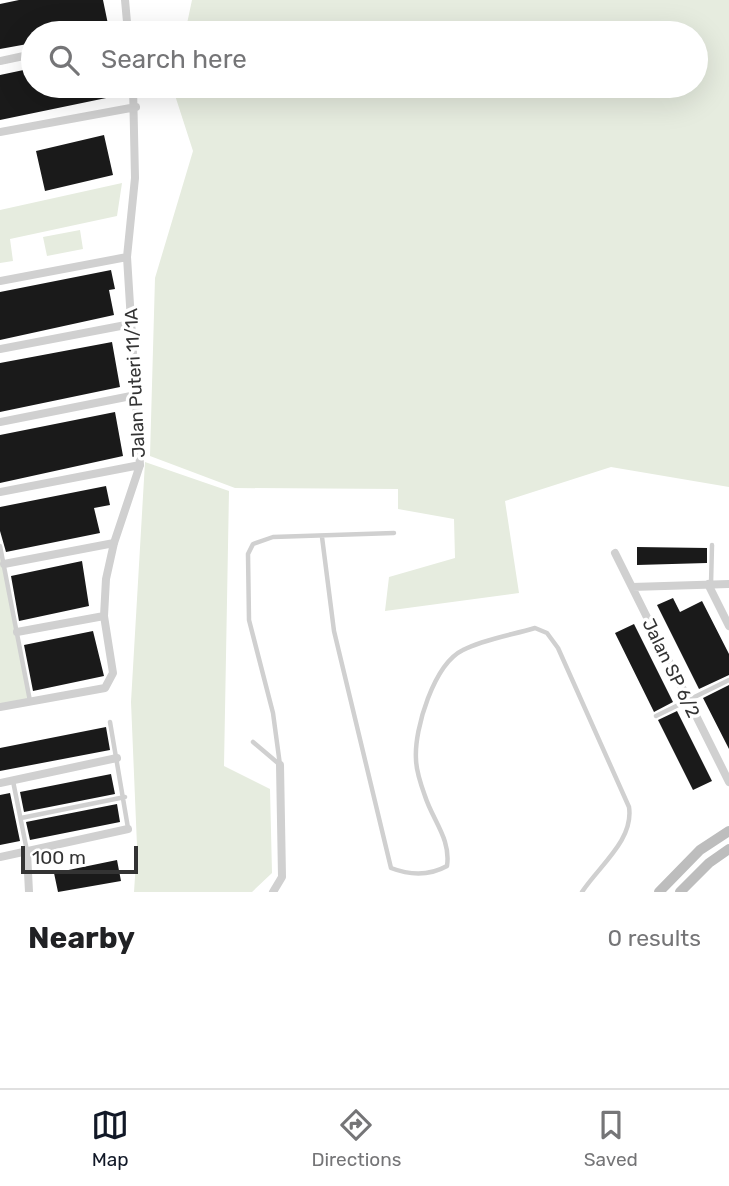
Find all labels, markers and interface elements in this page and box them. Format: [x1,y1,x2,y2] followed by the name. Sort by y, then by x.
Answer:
[21,21,708,98] search box
[45,41,83,79] icon: search
[101,44,247,75] text: Search here
[120,308,150,458] street label: Jalan Puteri 11/1A
[638,615,704,721] street label: Jalan SP 6/2
[21,843,138,875] scale bar
[32,846,86,869] text: 100 m
[28,920,135,956] text: Nearby
[607,924,701,952] text: 0 results
[91,1106,129,1171] tab: Map
[311,1106,401,1171] tab: Directions
[584,1106,638,1171] tab: Saved

